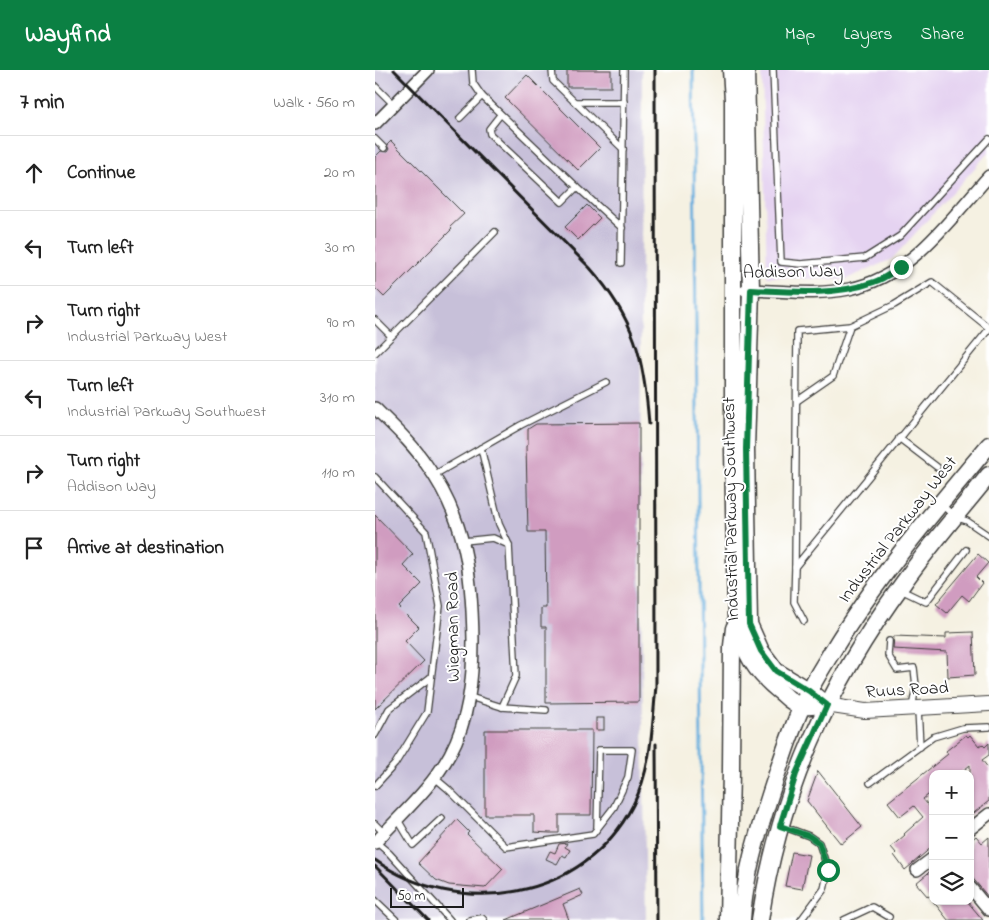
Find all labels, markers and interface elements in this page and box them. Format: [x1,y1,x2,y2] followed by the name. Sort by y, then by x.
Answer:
[25,18,111,53] text: Wayfind
[785,22,815,48] text: Map
[843,22,893,48] text: Layers
[921,22,964,48] text: Share
[20,88,64,118] text: 7 min
[273,91,355,115] text: Walk · 560 m
[20,159,48,187] icon: ahead
[67,160,135,187] text: Continue
[324,161,355,185] text: 20 m
[20,234,48,262] icon: left
[67,235,134,262] text: Turn left
[325,236,355,260] text: 30 m
[890,256,913,279] route end
[743,259,843,287] street label: Addison Way
[67,298,140,325] text: Turn right
[20,309,48,337] icon: right
[327,311,355,335] text: 90 m
[67,325,227,349] text: Industrial Parkway West
[67,373,134,400] text: Turn left
[20,384,48,412] icon: left
[320,386,355,410] text: 310 m
[717,397,747,621] street label: Industrial Parkway Southwest
[67,400,266,424] text: Industrial Parkway Southwest
[67,448,140,475] text: Turn right
[833,451,964,609] street label: Industrial Parkway West
[20,459,48,487] icon: right
[321,461,355,485] text: 110 m
[67,475,156,499] text: Addison Way
[20,534,48,562] icon: arrive
[67,535,224,562] text: Arrive at destination
[440,571,469,682] street label: Wiegman Road
[865,676,949,706] street label: Ruus Road
[929,770,974,905] map controls
[929,770,974,815] button: +
[929,815,974,860] button: −
[817,859,840,882] route start
[929,860,974,905] button: layers
[390,885,464,908] scale bar
[397,886,425,907] text: 50 m

